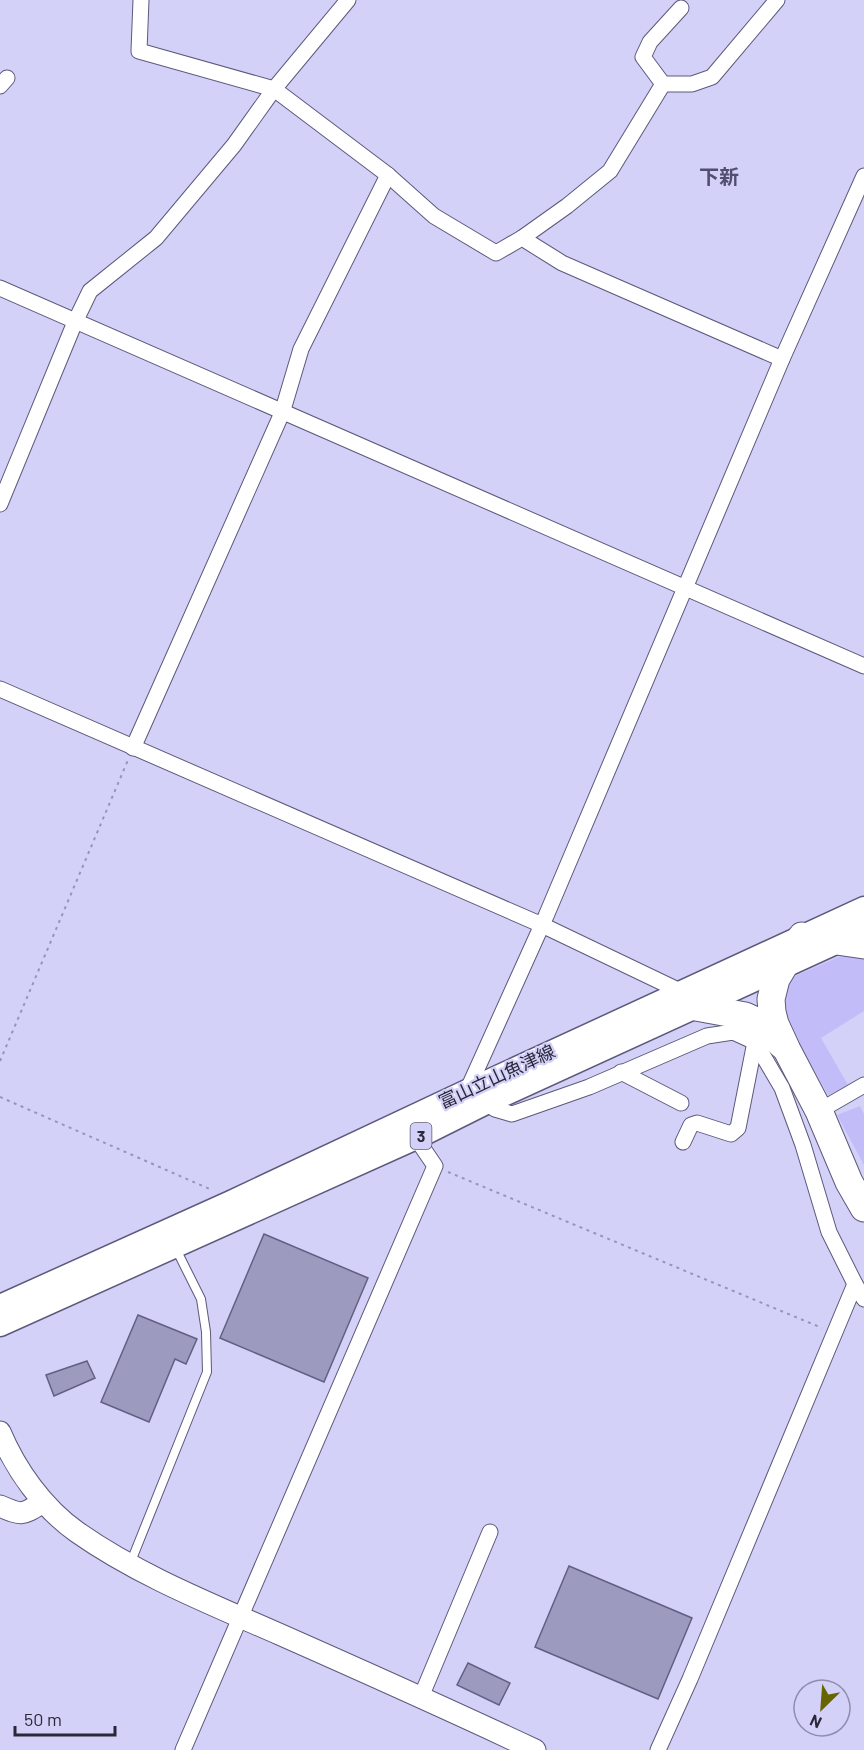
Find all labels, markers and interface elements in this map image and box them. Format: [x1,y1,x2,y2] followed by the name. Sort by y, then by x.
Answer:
[699,164,739,188] district label: 下新
[435,1039,558,1113] street label: 富山立山魚津線
[410,1123,432,1149] road number: 3
[792,1678,852,1738] north arrow
[15,1699,116,1737] scale bar
[24,1708,62,1730] text: 50 m
[807,1711,824,1733] text: N

